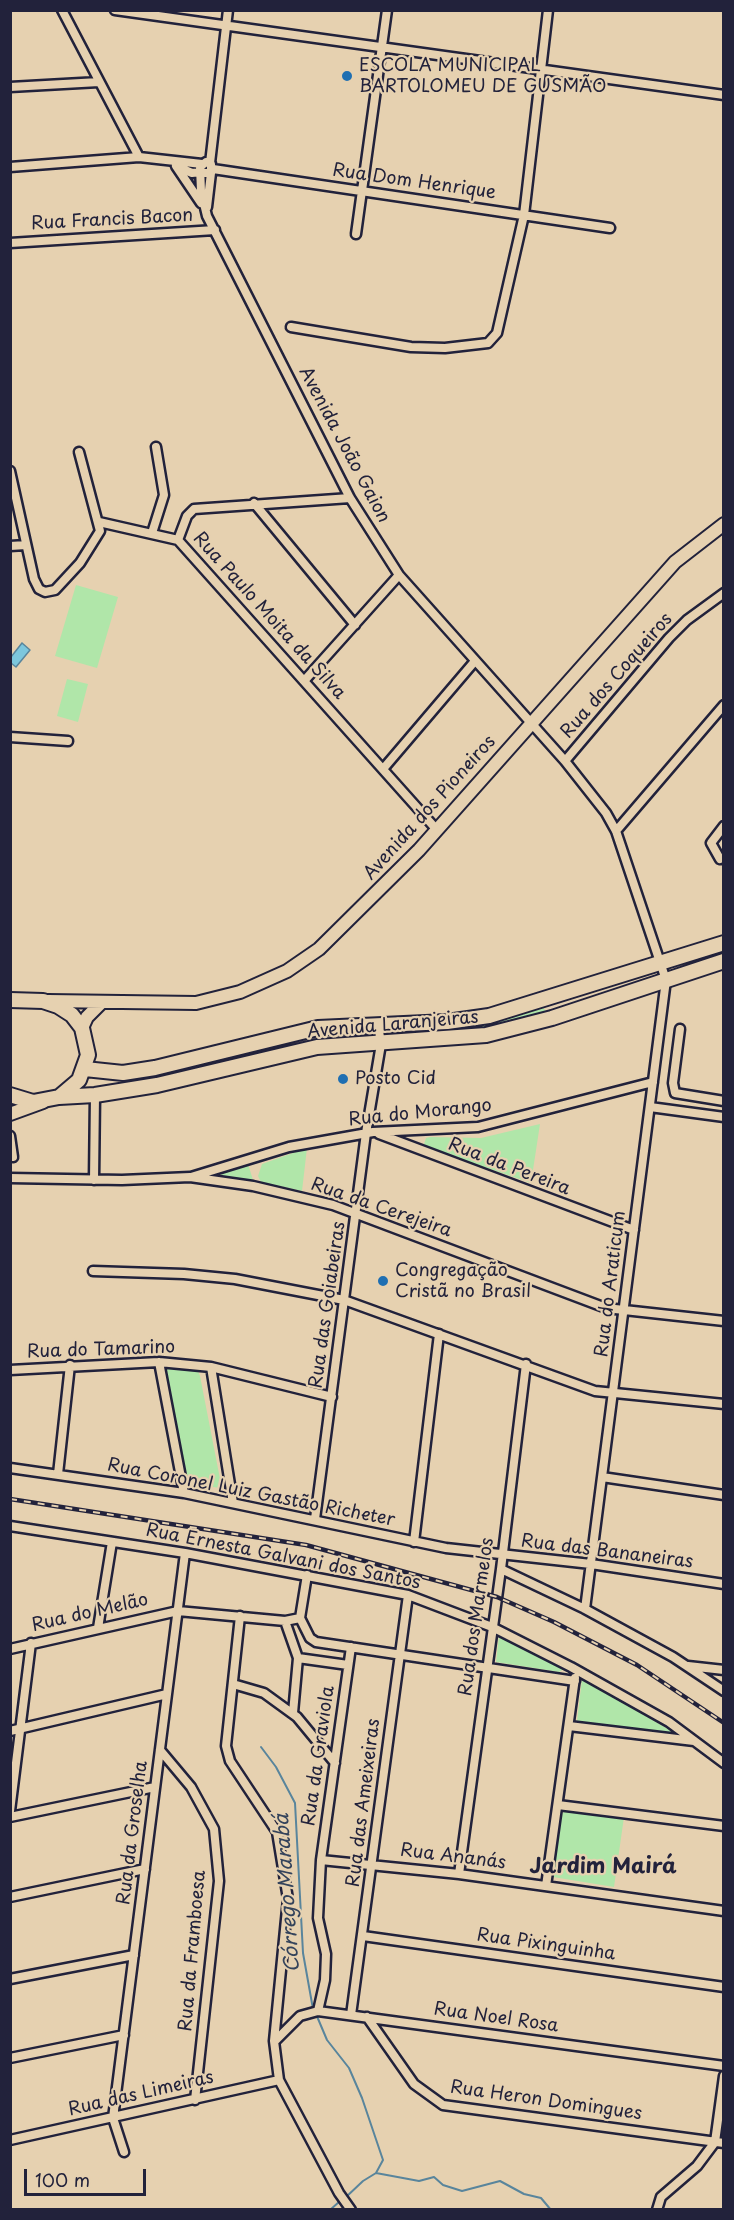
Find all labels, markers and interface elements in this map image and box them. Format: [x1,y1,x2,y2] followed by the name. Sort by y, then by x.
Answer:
[359,55,606,98] place label: ESCOLA MUNICIPAL BARTOLOMEU DE GUSMÃO
[340,69,354,83] marker: ESCOLA MUNICIPAL BARTOLOMEU DE GUSMÃO
[331,160,497,204] street label: Rua Dom Henrique
[30,205,194,235] street label: Rua Francis Bacon
[294,363,394,527] street label: Avenida João Gaion
[188,528,350,704] street label: Rua Paulo Moita da Silva
[557,609,677,743] street label: Rua dos Coqueiros
[359,731,501,885] street label: Avenida dos Pioneiros
[306,1007,480,1043] street label: Avenida Laranjeiras
[355,1068,436,1090] place label: Posto Cid
[336,1072,350,1086] marker: Posto Cid
[347,1095,493,1131] street label: Rua do Morango
[445,1134,573,1200] street label: Rua da Pereira
[308,1174,454,1242] street label: Rua da Cerejeira
[591,1209,631,1359] street label: Rua do Araticum
[306,1220,350,1390] street label: Rua das Goiabeiras
[395,1260,531,1302] place label: Congregação Cristã no Brasil
[376,1274,390,1288] marker: Congregação Cristã no Brasil
[27,1337,175,1363] street label: Rua do Tamarino
[105,1454,397,1532] street label: Rua Coronel Luiz Gastão Richeter
[144,1520,422,1594] street label: Rua Ernesta Galvani dos Santos
[520,1531,694,1573] street label: Rua das Bananeiras
[455,1536,499,1698] street label: Rua dos Marmelos
[30,1589,150,1637] street label: Rua do Melão
[298,1684,340,1828] street label: Rua da Graviola
[343,1717,385,1889] street label: Rua das Ameixeiras
[113,1760,153,1906] street label: Rua da Groselha
[270,1813,306,1973] water label: Córrego Marabá
[399,1840,507,1874] street label: Rua Ananás
[530,1854,676,1880] district label: Jardim Mairá
[175,1869,211,2033] street label: Rua da Framboesa
[475,1925,617,1965] street label: Rua Pixinguinha
[432,1999,560,2037] street label: Rua Noel Rosa
[66,2067,216,2121] street label: Rua das Limeiras
[449,2077,643,2125] street label: Rua Heron Domingues
[27,2157,148,2195] scale bar
[35,2166,90,2193] text: 100 m

